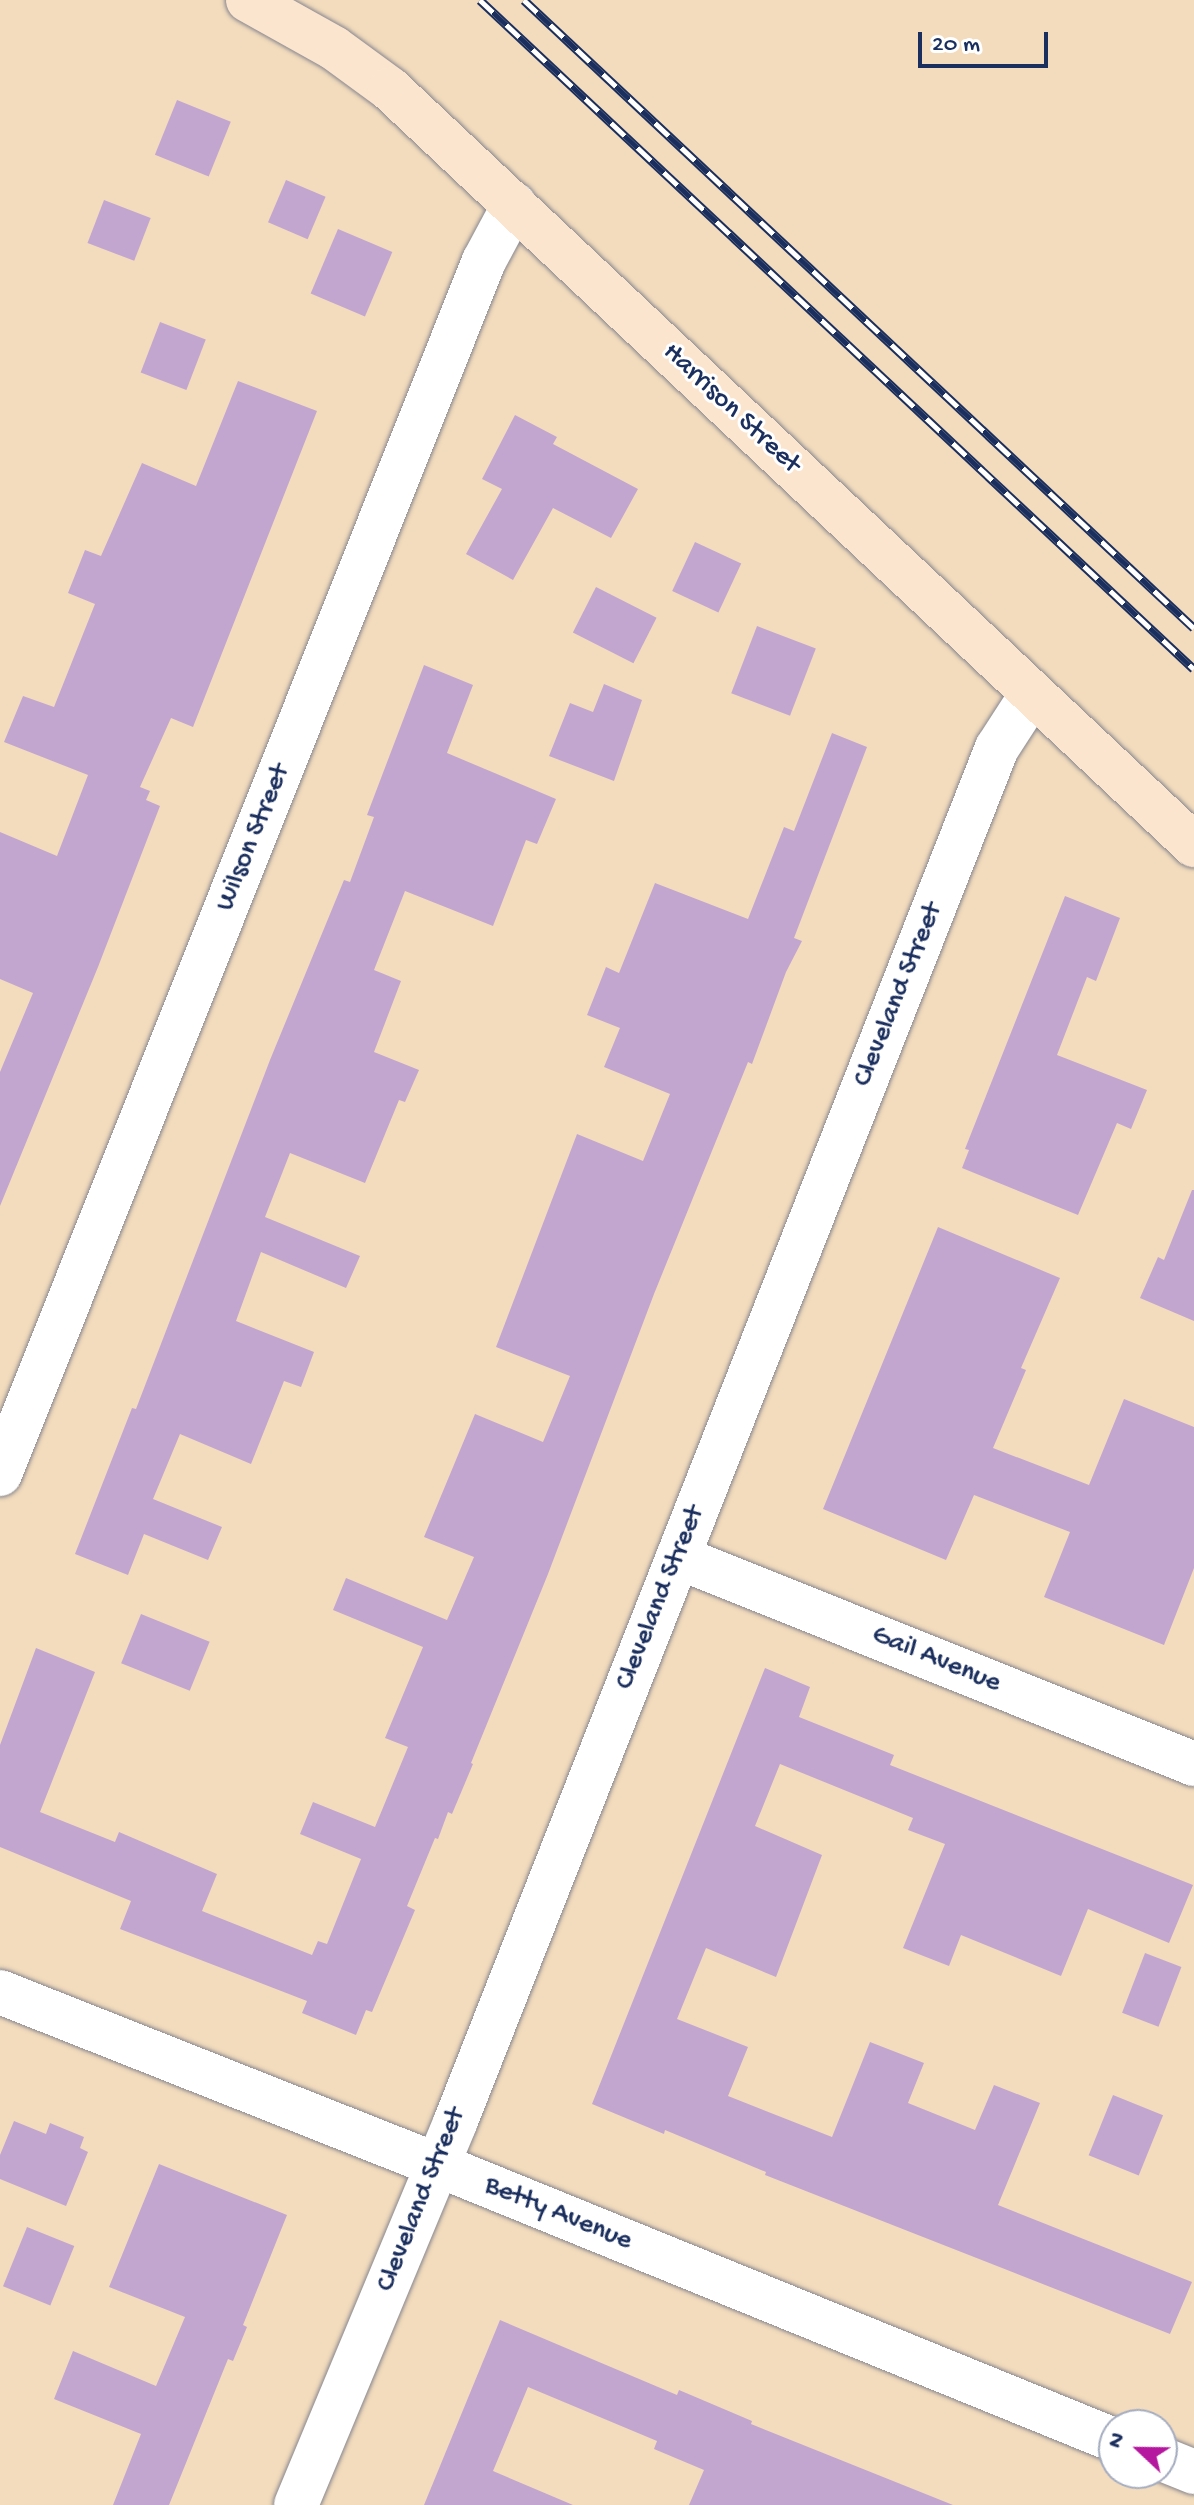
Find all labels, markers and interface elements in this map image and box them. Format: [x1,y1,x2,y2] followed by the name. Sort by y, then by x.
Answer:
[922,16,1052,66] scale bar
[932,31,980,60] text: 20 m
[655,336,807,482] street label: Harrison Street
[209,760,299,916] street label: Wilson Street
[847,898,951,1092] street label: Cleveland Street
[609,1501,713,1695] street label: Cleveland Street
[867,1619,1005,1701] street label: Gail Avenue
[370,2103,474,2297] street label: Cleveland Street
[479,2169,637,2259] street label: Betty Avenue
[1098,2409,1178,2489] north arrow
[1103,2429,1132,2452] text: N

